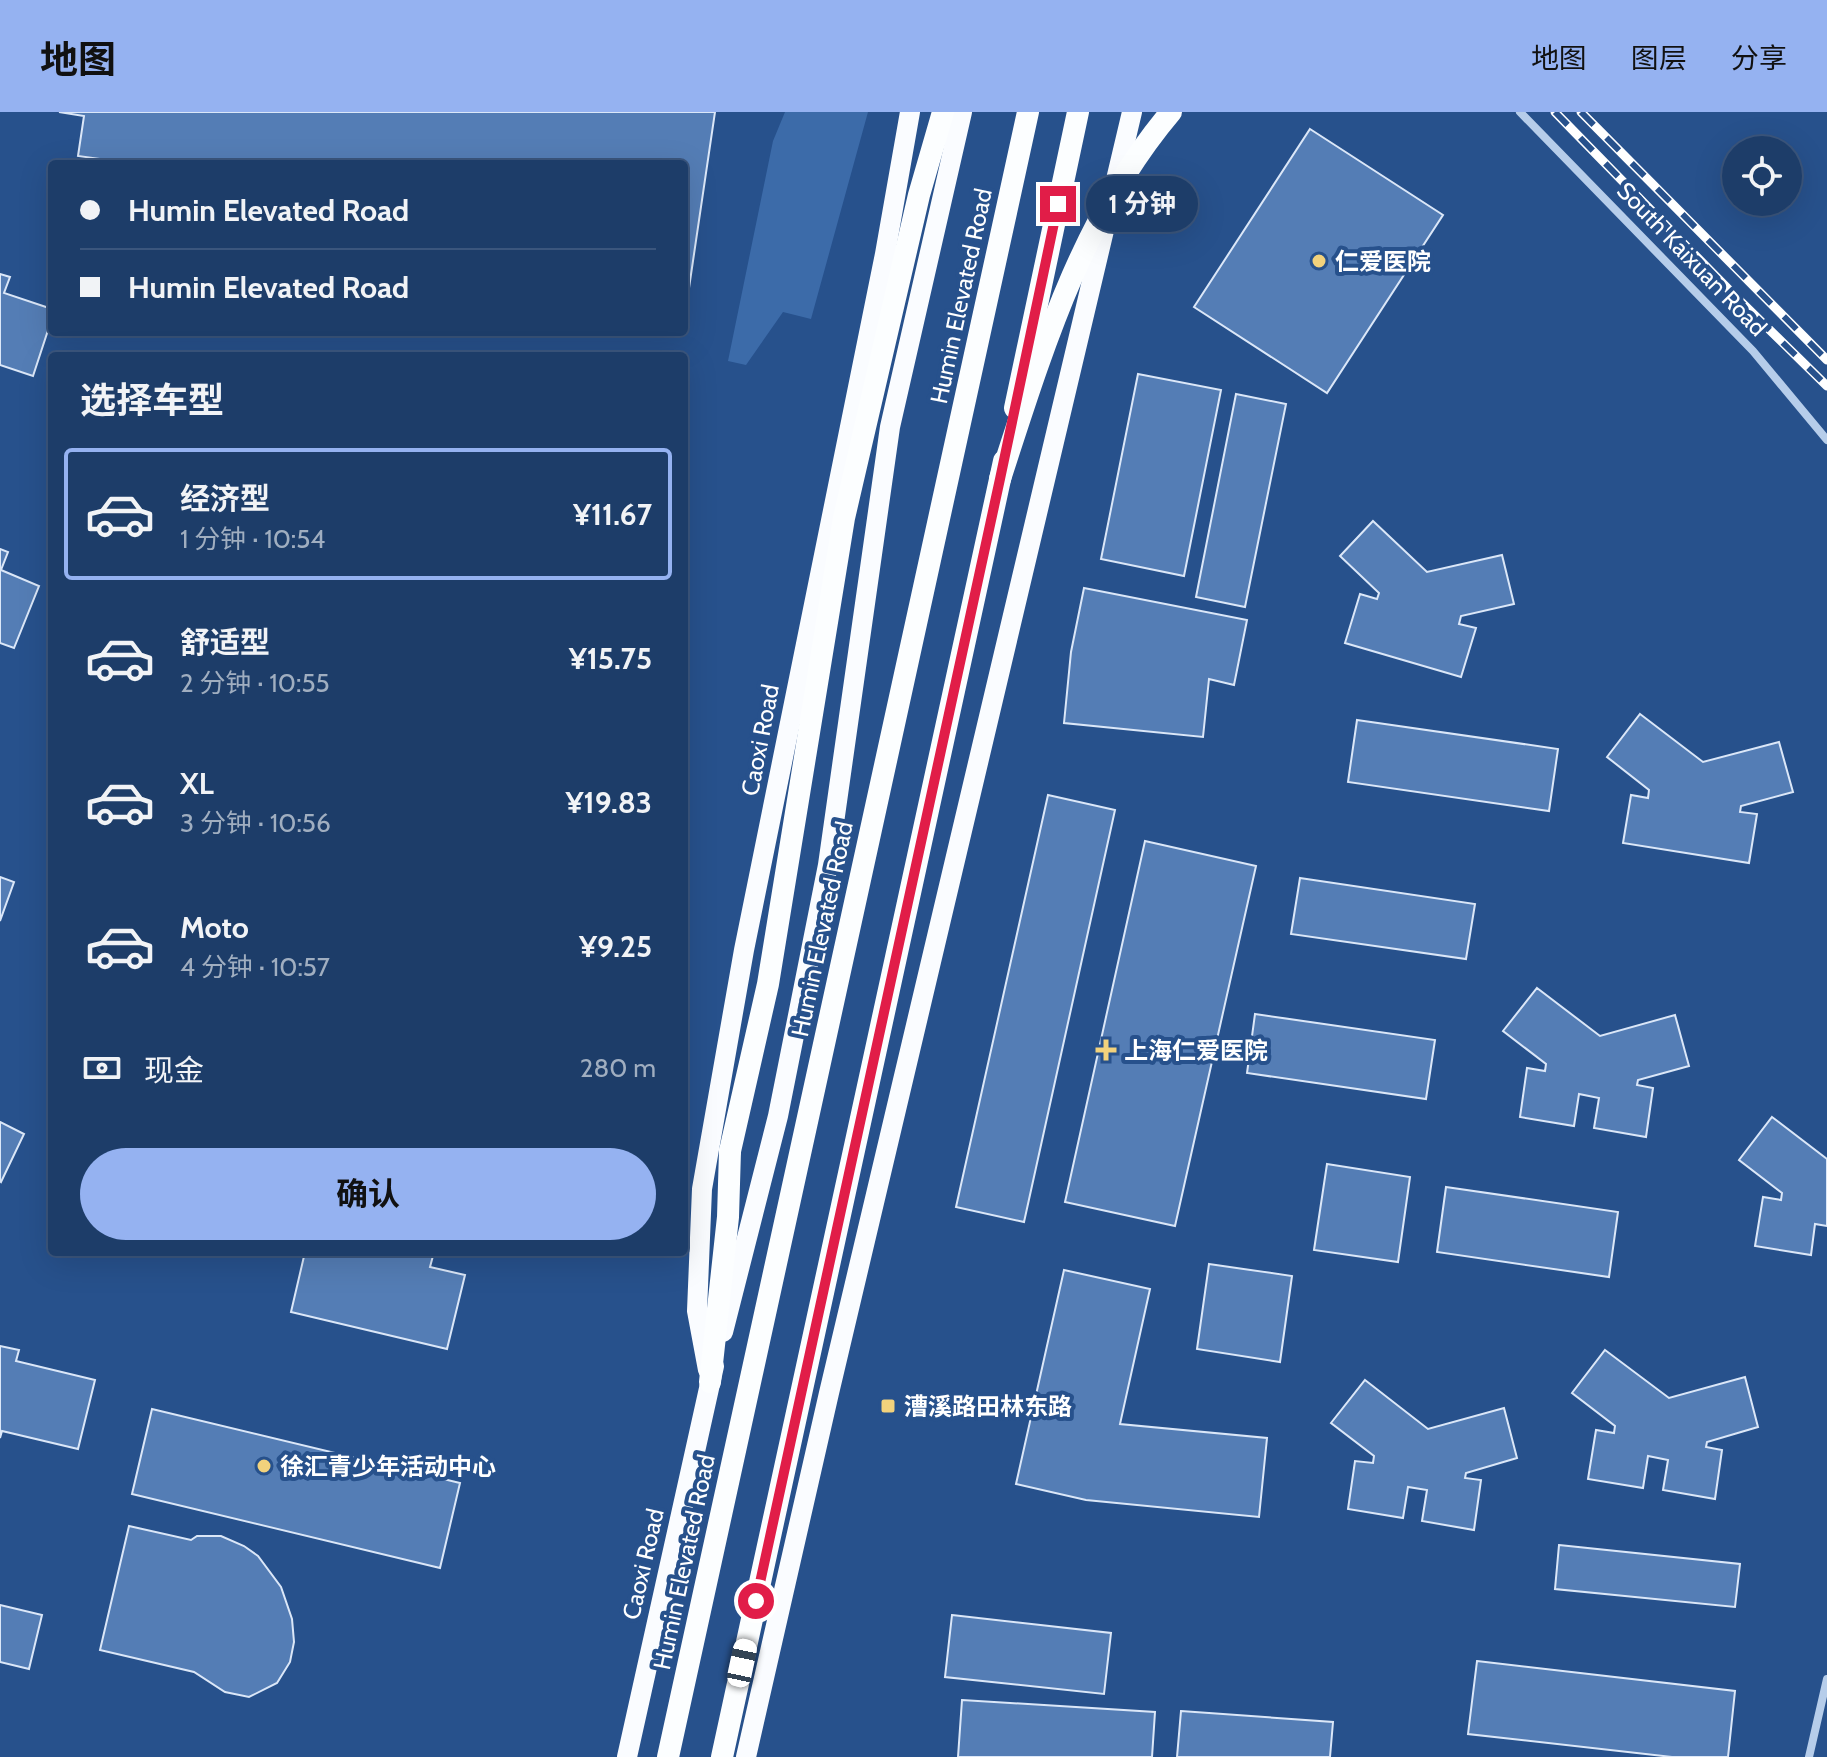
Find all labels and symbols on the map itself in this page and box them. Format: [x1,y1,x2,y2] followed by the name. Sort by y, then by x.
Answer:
[1086,176,1198,232] callout: 1 分钟
[1611,176,1773,342] street label: South Kaixuan Road
[924,186,998,406] street label: Humin Elevated Road
[1040,186,1076,222] route end
[1335,247,1431,276] place label: 仁爱医院
[1310,252,1328,270] marker: 仁爱医院
[735,682,785,798] street label: Caoxi Road
[785,819,859,1039] street label: Humin Elevated Road
[1124,1036,1268,1065] place label: 上海仁爱医院
[1095,1039,1117,1061] marker: 上海仁爱医院
[904,1392,1072,1421] place label: 漕溪路田林东路
[879,1397,897,1415] marker: 漕溪路田林东路
[280,1452,496,1481] place label: 徐汇青少年活动中心
[647,1452,721,1672] street label: Humin Elevated Road
[255,1457,273,1475] marker: 徐汇青少年活动中心
[616,1506,670,1622] street label: Caoxi Road
[738,1583,774,1619] route start
[725,1637,759,1689] car

